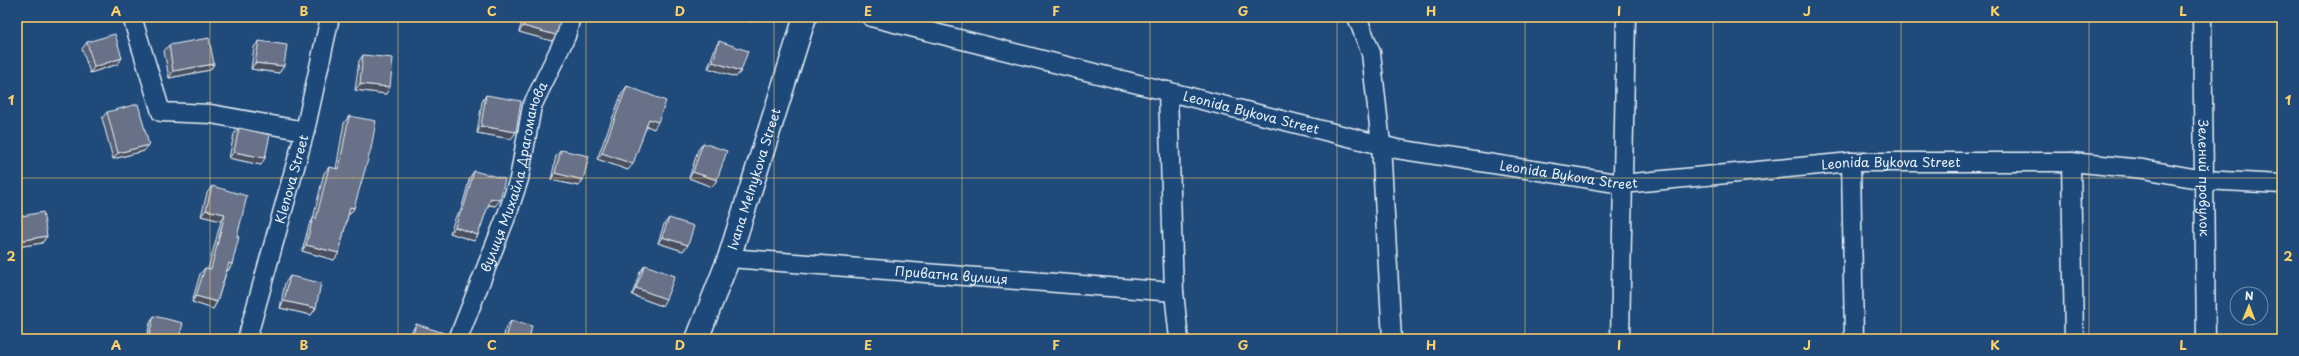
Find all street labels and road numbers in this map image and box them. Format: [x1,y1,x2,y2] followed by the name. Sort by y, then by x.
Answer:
[475,77,552,275] street label: вулиця Михайла Драгоманова
[1181,86,1321,138] street label: Leonida Bykova Street
[722,105,785,252] street label: Ivana Melnykova Street
[2194,119,2215,237] street label: Зелений провулок
[270,132,313,226] street label: Klenova Street
[1820,152,1961,174] street label: Leonida Bykova Street
[1498,155,1639,193] street label: Leonida Bykova Street
[894,261,1009,288] street label: Приватна вулиця

